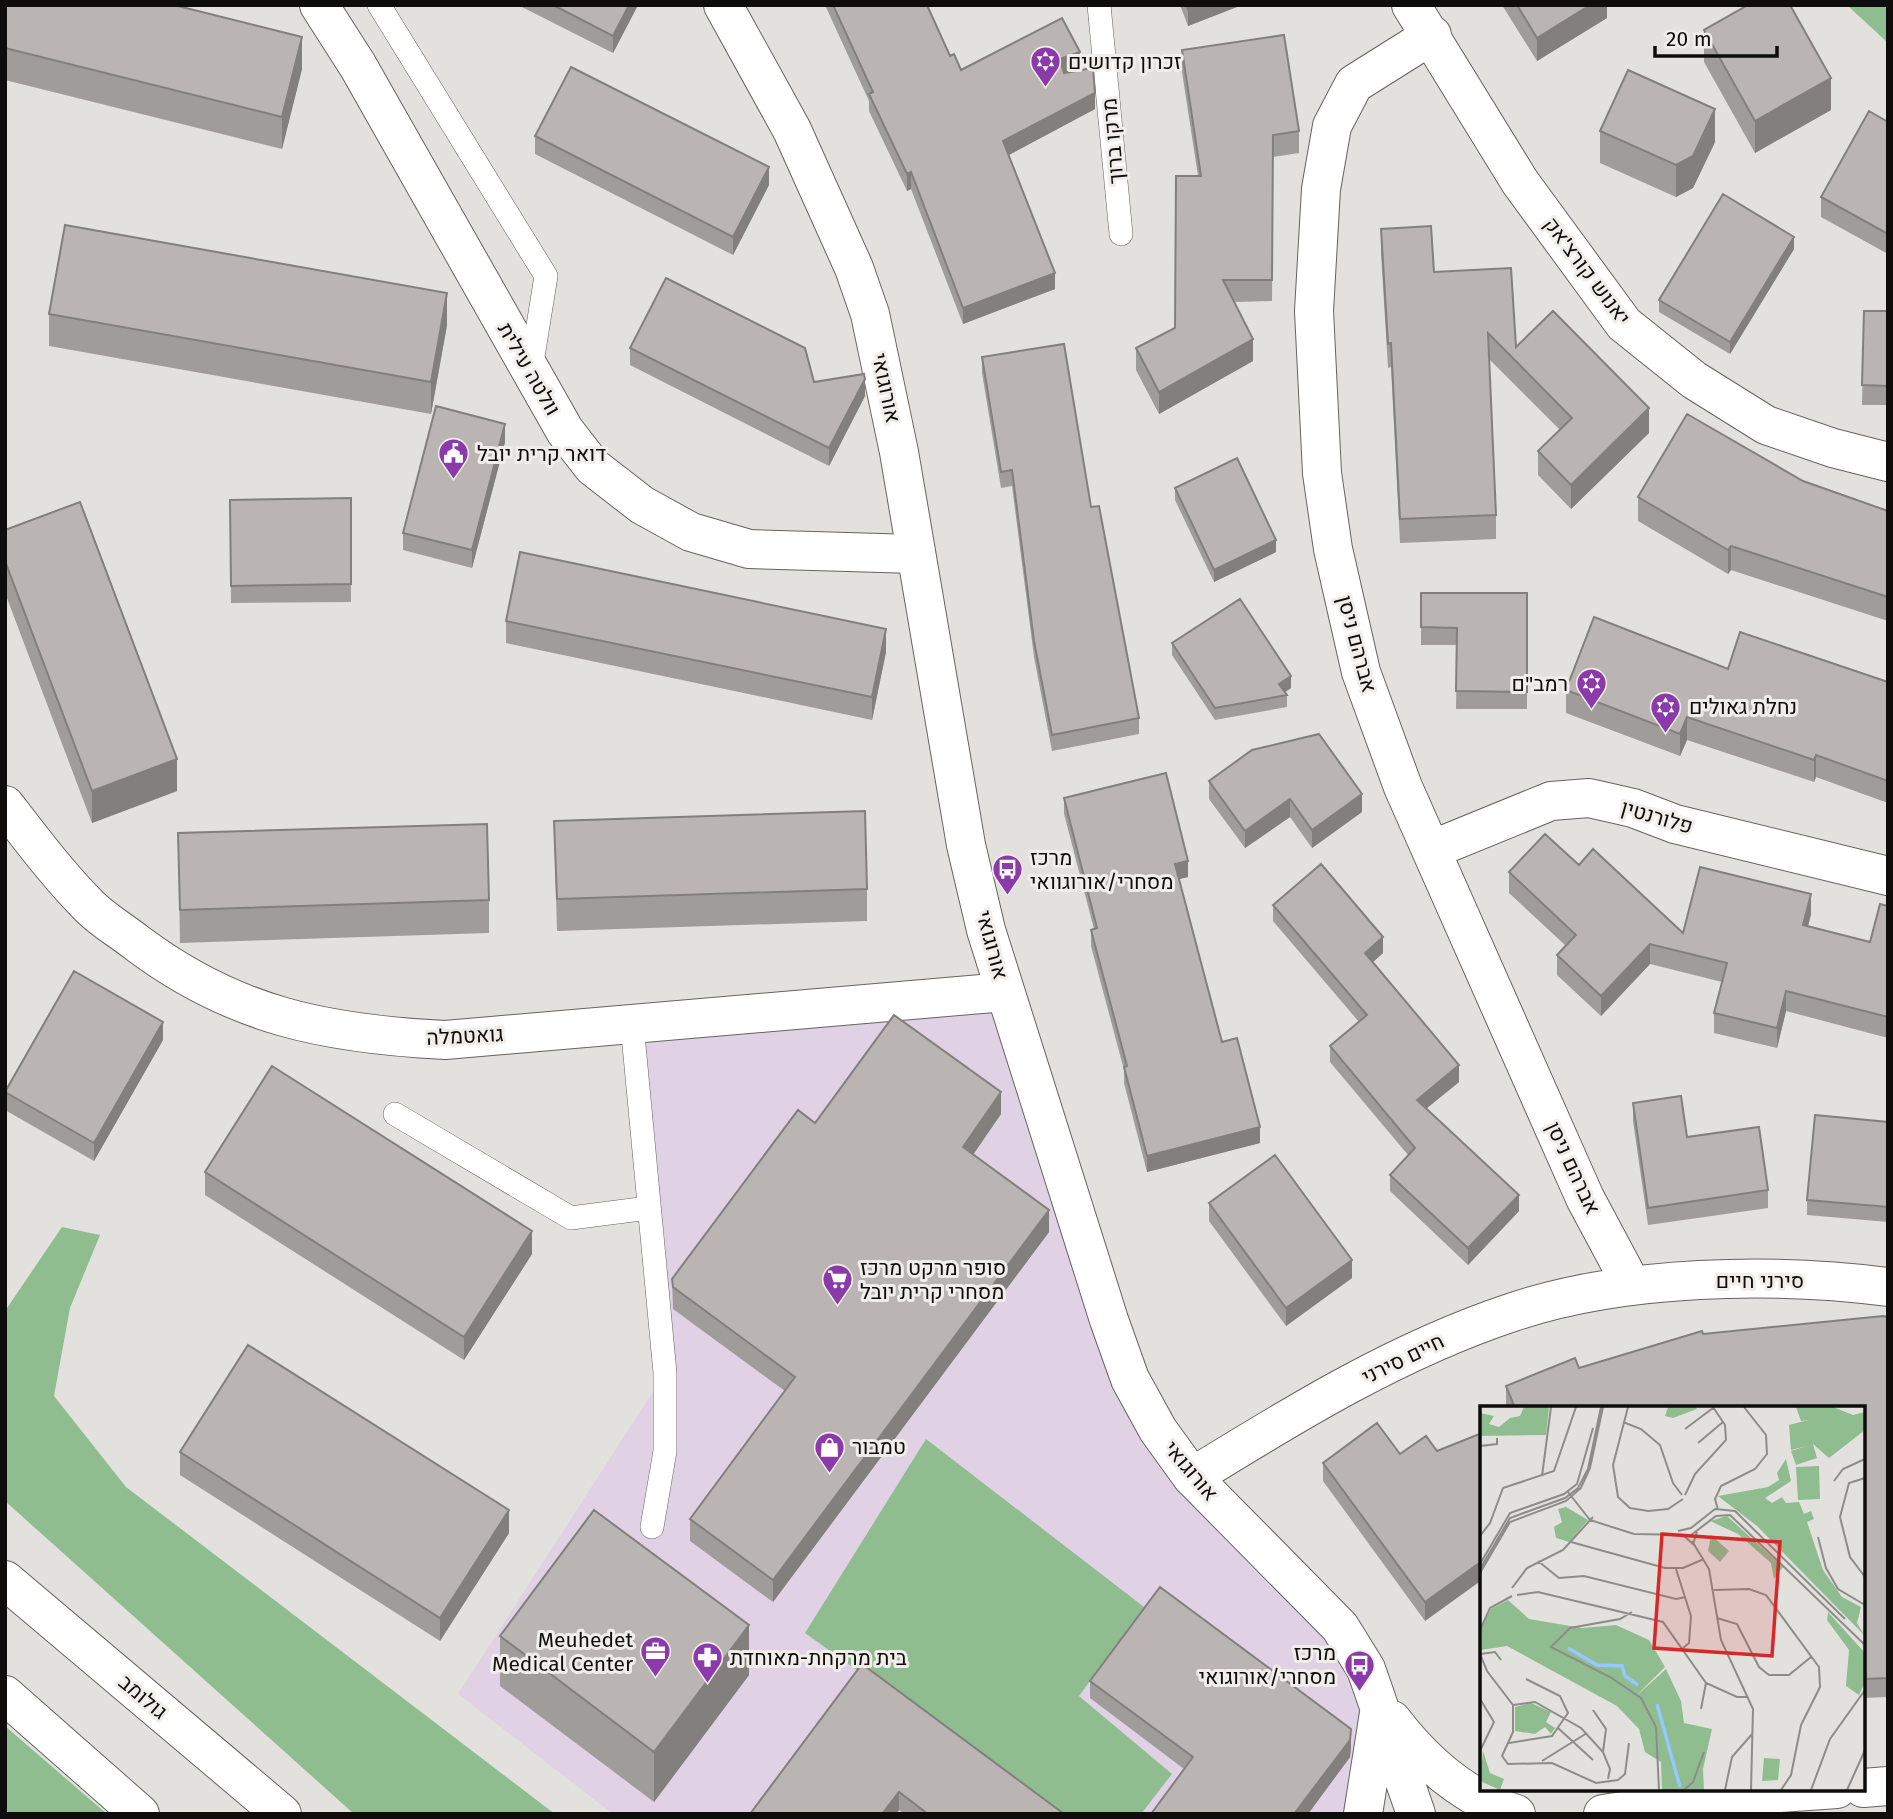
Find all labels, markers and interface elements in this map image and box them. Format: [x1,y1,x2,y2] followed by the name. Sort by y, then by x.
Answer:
[1655,14,1778,58] scale bar
[1666,26,1712,52] text: 20 m
[1028,45,1062,89] synagogue icon: זכרון קדושים
[1068,49,1181,75] place label: זכרון קדושים
[1096,97,1130,185] street label: מרקו ברוך
[1538,212,1636,330] street label: יאנוש קורצ'אק
[492,318,566,420] street label: וולטה עילית
[866,351,906,425] street label: אורוגואי
[437,437,471,481] public building icon: דואר קרית יובל
[477,441,606,467] place label: דואר קרית יובל
[1332,593,1382,695] street label: אברהם ניסן
[1574,667,1608,711] synagogue icon: רמב"ם
[1512,671,1568,697] place label: רמב"ם
[1649,690,1683,734] synagogue icon: נחלת גאולים
[1689,694,1797,720] place label: נחלת גאולים
[1618,794,1696,840] street label: פלורנטין
[1030,845,1174,895] place label: מרכז מסחרי/אורוגוואי
[990,853,1024,897] bus stop icon: מרכז מסחרי/אורוגוואי
[970,908,1014,982] street label: אורוגואי
[426,1021,504,1051] street label: גואטמלה
[1540,1117,1606,1219] street label: אברהם ניסן
[860,1255,1006,1305] place label: סופר מרקט מרכז מסחרי קרית יובל
[820,1263,854,1307] supermarket icon: סופר מרקט מרכז מסחרי קרית יובל
[1716,1268,1804,1294] street label: סירני חיים
[1358,1328,1448,1390] street label: חיים סירני
[1480,1406,1865,1791] inset map
[812,1430,846,1474] shop icon: טמבור
[852,1434,906,1460] place label: טמבור
[1158,1436,1224,1506] street label: אורוגואי
[492,1627,633,1677] place label: Meuhedet Medical Center
[639,1635,673,1679] office icon: Meuhedet Medical Center
[1199,1640,1336,1690] place label: מרכז מסחרי/אורוגואי
[690,1641,724,1685] pharmacy icon: בית מרקחת-מאוחדת
[730,1645,907,1671] place label: בית מרקחת-מאוחדת
[1342,1648,1376,1692] bus stop icon: מרכז מסחרי/אורוגואי
[113,1669,173,1725] street label: גולומב

